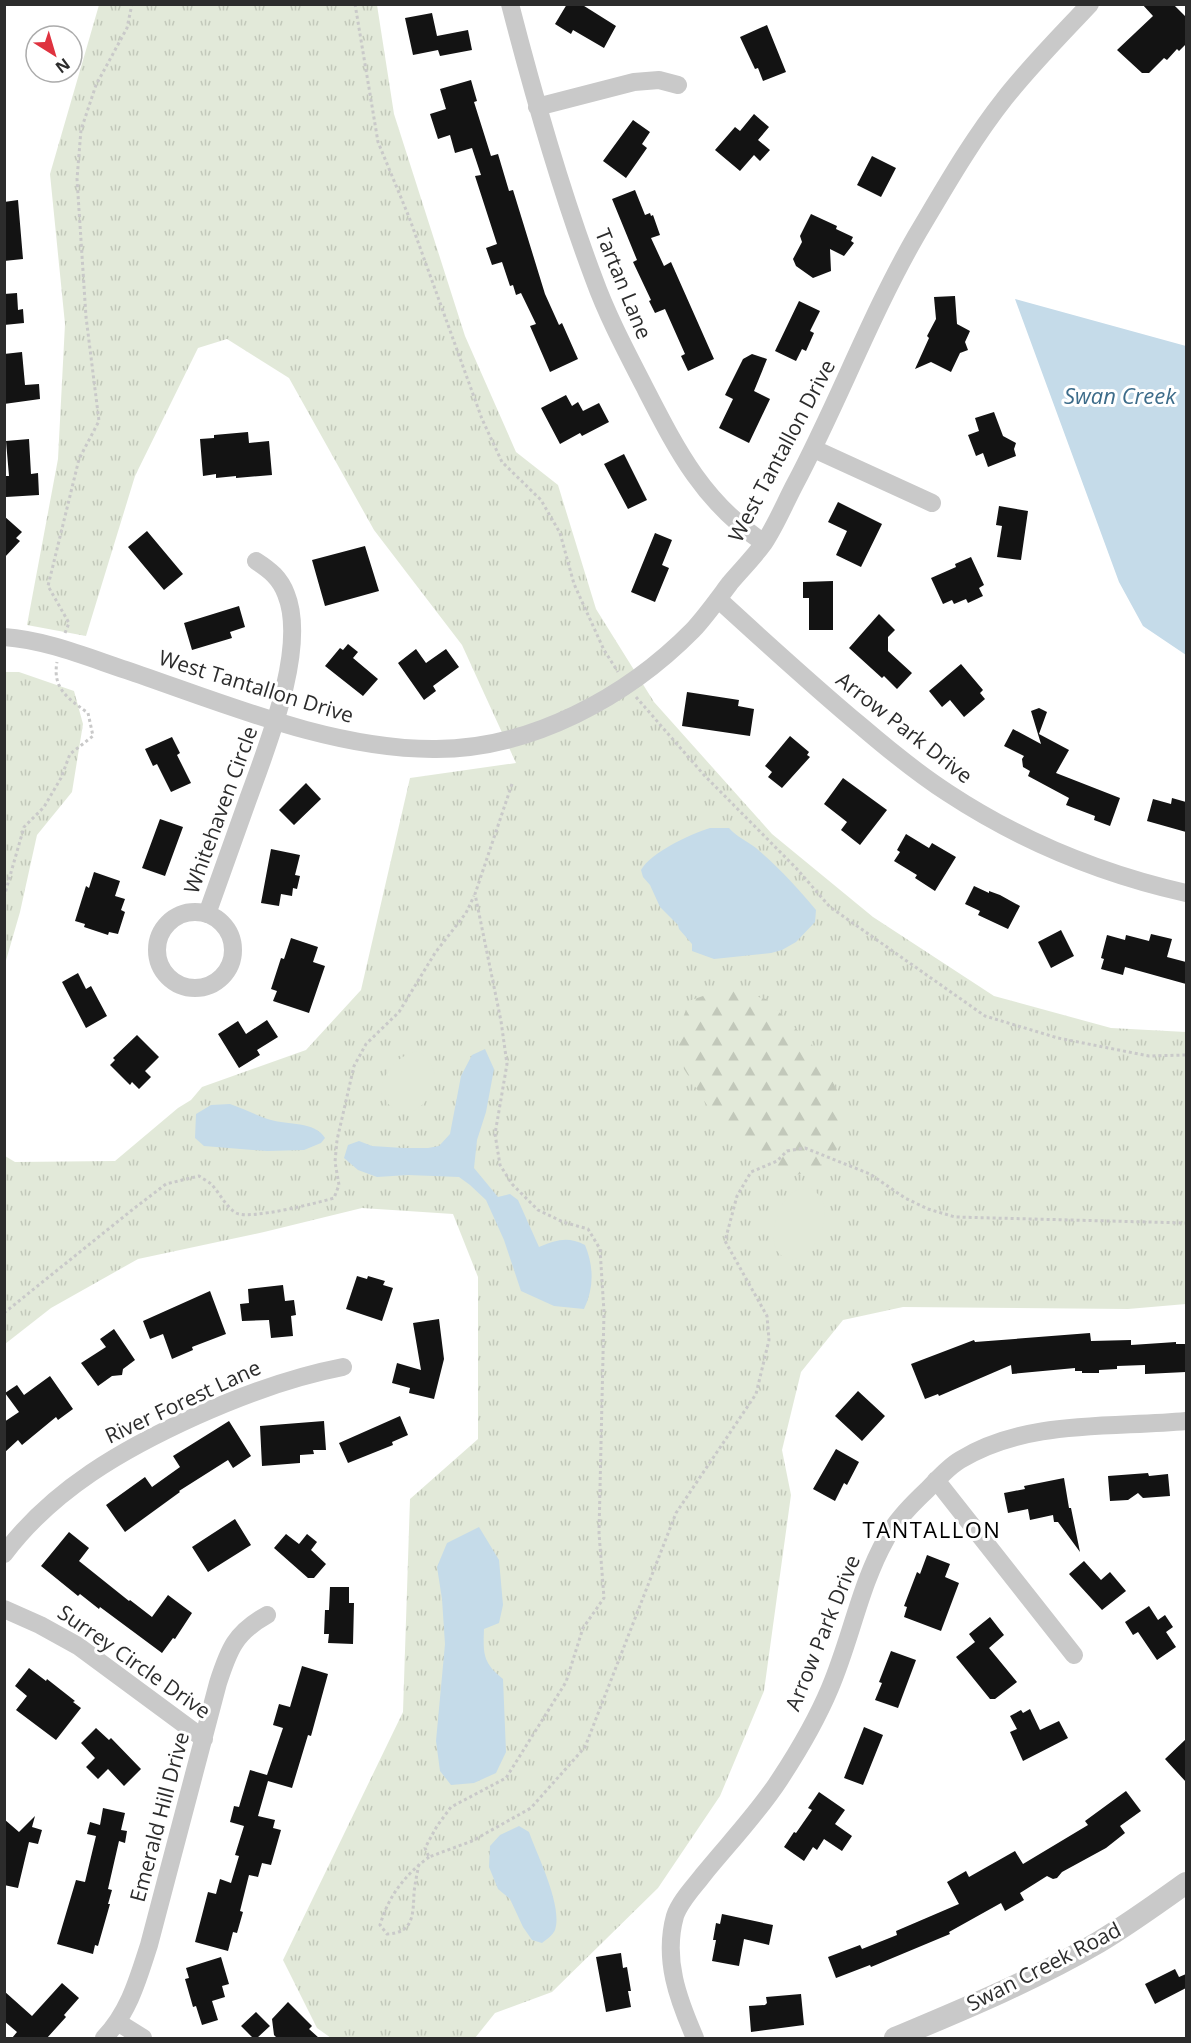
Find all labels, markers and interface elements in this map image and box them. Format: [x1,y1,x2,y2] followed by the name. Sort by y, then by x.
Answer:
[24,24,84,84] north arrow
[51,53,75,79] text: N
[589,224,659,343] street label: Tartan Lane
[721,355,841,546] street label: West Tantallon Drive
[1064,380,1177,410] water label: Swan Creek
[155,643,357,729] street label: West Tantallon Drive
[831,665,978,789] street label: Arrow Park Drive
[177,722,263,897] street label: Whitehaven Circle
[100,1353,265,1449] street label: River Forest Lane
[863,1514,1001,1544] district label: TANTALLON
[778,1551,866,1715] street label: Arrow Park Drive
[53,1598,217,1724] street label: Surrey Circle Drive
[123,1729,195,1905] street label: Emerald Hill Drive
[962,1915,1126,2017] street label: Swan Creek Road

